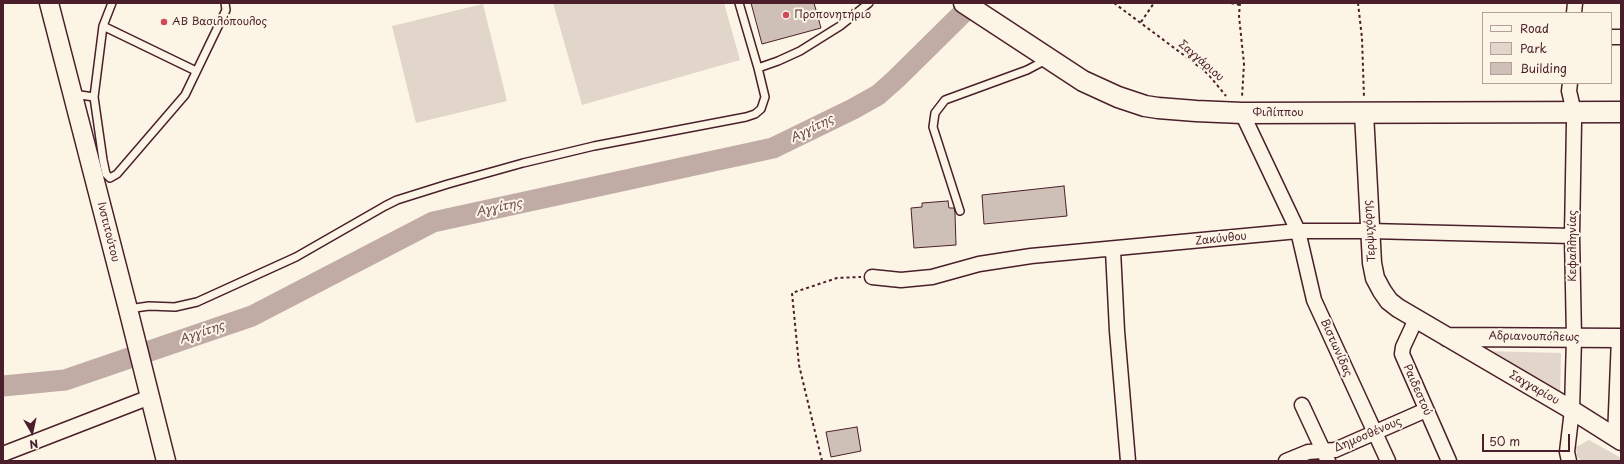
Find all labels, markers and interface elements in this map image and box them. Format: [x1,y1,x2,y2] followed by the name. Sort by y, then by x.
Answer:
[794,8,871,22] place label: Προπονητήριο
[781,10,791,20] marker: Προπονητήριο
[1482,12,1612,84] legend
[172,15,267,29] place label: ΑΒ Βασιλόπουλος
[159,17,169,27] marker: ΑΒ Βασιλόπουλος
[1520,19,1549,37] text: Road
[1176,38,1226,84] street label: Σαγγάριου
[1520,39,1547,57] text: Park
[1520,59,1567,77] text: Building
[1252,106,1304,120] street label: Φιλίππου
[788,112,836,146] water label: Αγγίτης
[475,196,523,220] water label: Αγγίτης
[1361,200,1379,262] street label: Τερψιχόρης
[94,201,122,263] street label: Ινστιτούτου
[1566,210,1580,282] street label: Κεφαλληνίας
[1195,230,1247,248] street label: Ζακύνθου
[1317,317,1355,379] street label: Βιστωνίδας
[178,319,226,347] water label: Αγγίτης
[1488,330,1580,344] street label: Αδριανουπόλεως
[1400,362,1434,418] street label: Ραιδεστού
[1507,368,1561,408] street label: Σαγγαρίου
[12,412,52,452] north arrow
[1332,415,1404,455] street label: Δημοσθένους
[1484,426,1572,452] scale bar
[1489,432,1520,450] text: 50 m
[28,435,40,453] text: N

